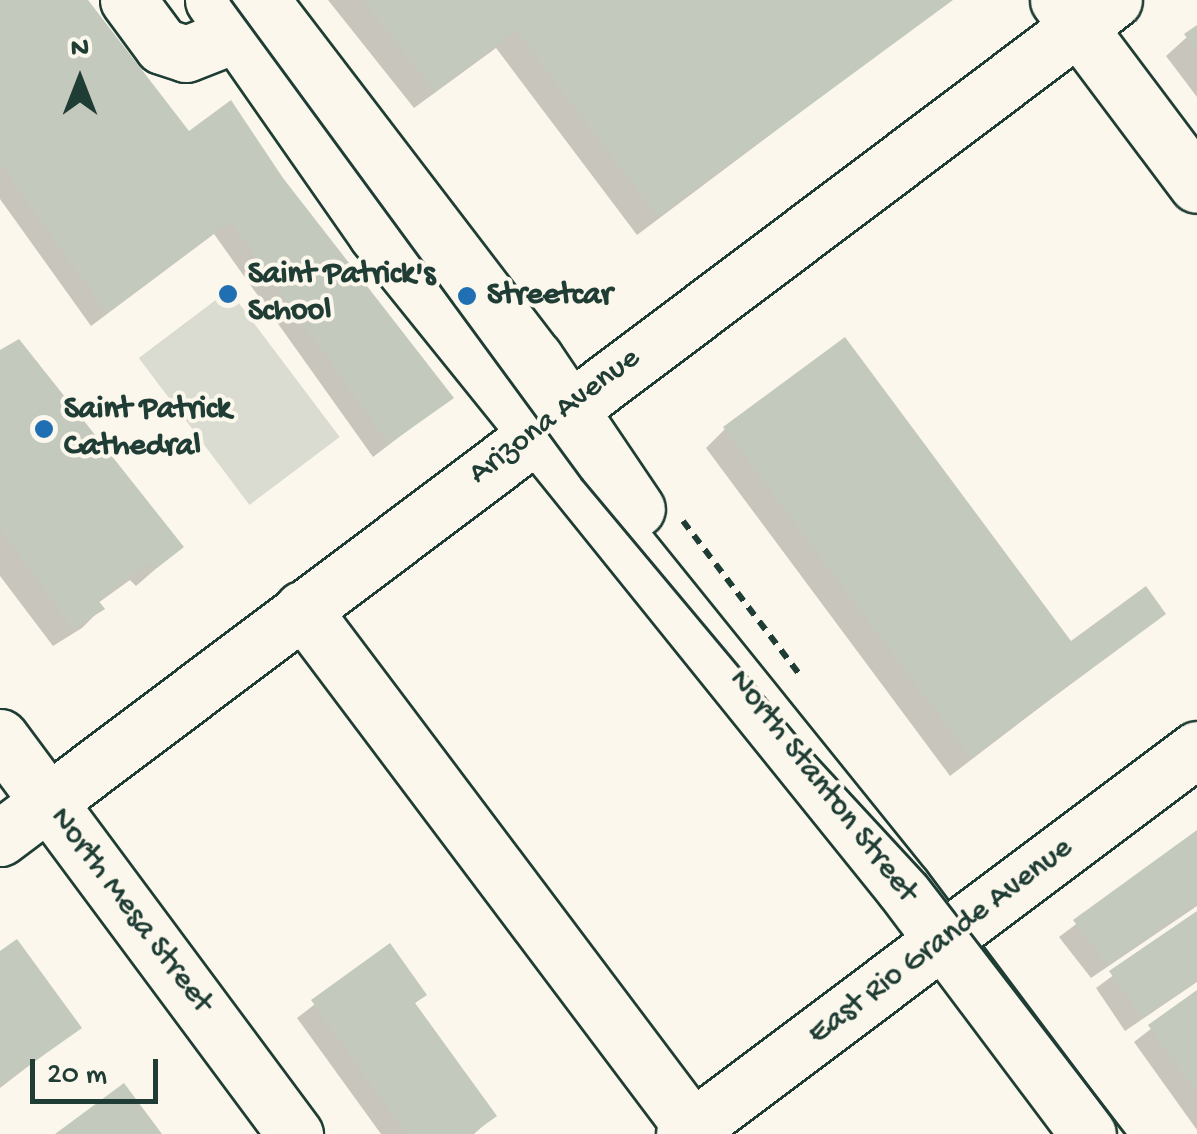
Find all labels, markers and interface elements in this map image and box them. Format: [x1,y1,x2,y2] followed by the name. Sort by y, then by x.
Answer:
[30,30,130,130] north arrow
[71,33,89,66] text: N
[248,257,435,332] place label: Saint Patrick's School
[487,277,612,315] place label: Streetcar
[217,283,239,305] marker: Saint Patrick's School
[456,285,478,307] marker: Streetcar
[462,340,648,494] street label: Arizona Avenue
[64,392,231,467] place label: Saint Patrick Cathedral
[33,418,55,440] marker: Saint Patrick Cathedral
[719,663,925,911] street label: North Stanton Street
[40,800,220,1022] street label: North Mesa Street
[801,830,1081,1054] street label: East Rio Grande Avenue
[35,1039,162,1101] scale bar
[47,1059,107,1094] text: 20 m

